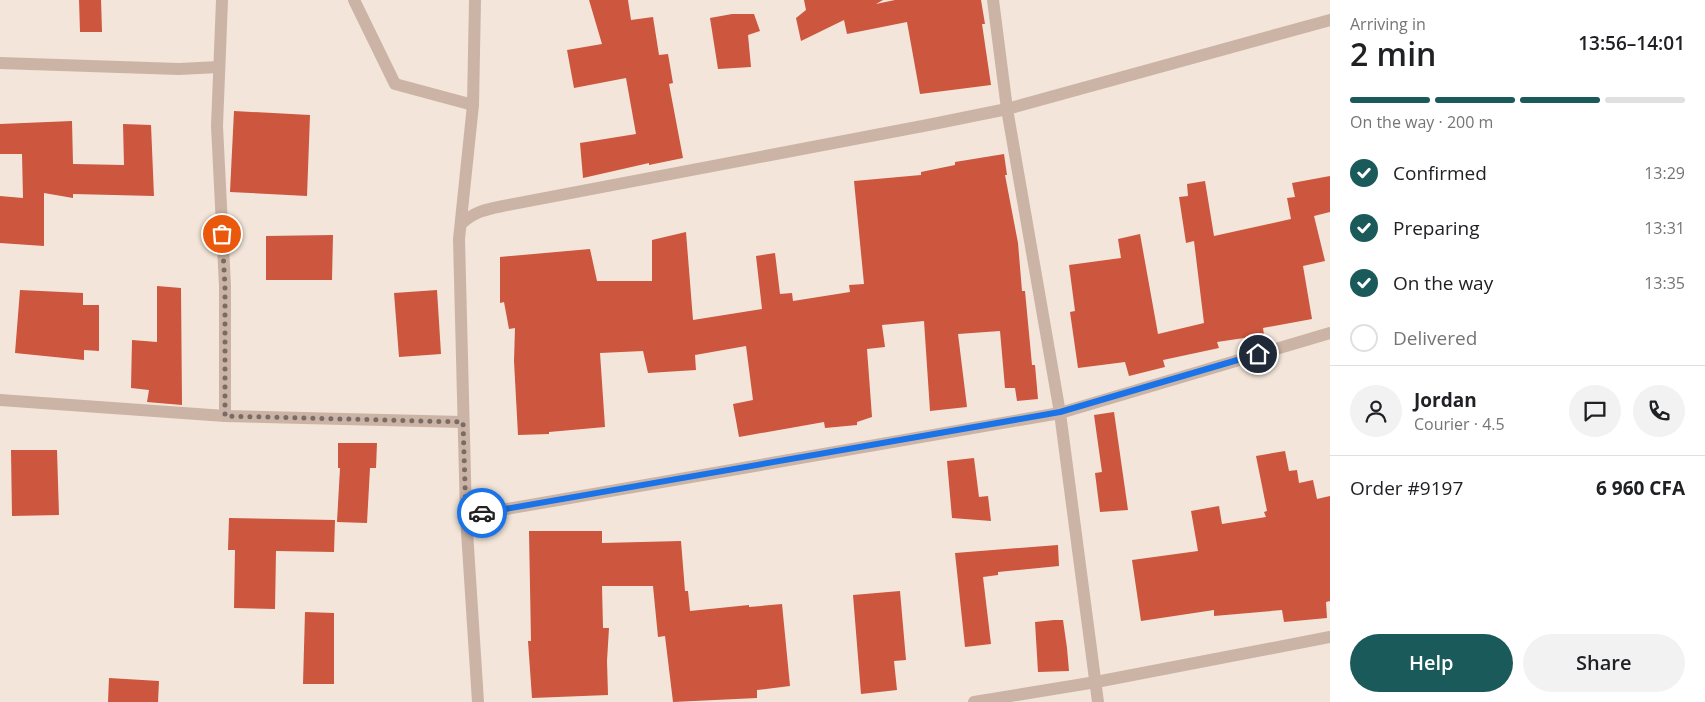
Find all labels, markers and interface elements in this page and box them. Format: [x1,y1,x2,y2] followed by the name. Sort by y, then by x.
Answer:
[1350,13,1426,35] text: Arriving in
[1578,30,1685,56] text: 13:56–14:01
[1350,32,1436,75] text: 2 min
[1350,111,1493,133] text: On the way · 200 m
[1350,159,1378,187] icon: check
[1393,160,1487,186] text: Confirmed
[1644,162,1685,184] text: 13:29
[201,213,243,255] pin
[1350,214,1378,242] icon: check
[1393,215,1480,241] text: Preparing
[1644,217,1685,239] text: 13:31
[208,220,236,248] icon: bag
[1350,269,1378,297] icon: check
[1393,270,1493,296] text: On the way
[1644,272,1685,294] text: 13:35
[1393,325,1477,351] text: Delivered
[1237,333,1279,375] pin
[1244,340,1272,368] icon: home
[1350,385,1402,437] button: person
[1569,385,1621,437] button: chat
[1633,385,1685,437] button: phone
[1414,387,1477,413] text: Jordan
[1414,413,1505,435] text: Courier · 4.5
[1350,475,1463,501] text: Order #9197
[1596,475,1685,501] text: 6 960 CFA
[457,488,507,538] courier
[468,499,496,527] icon: car
[1350,634,1513,692] button: Help
[1523,634,1685,692] button: Share

